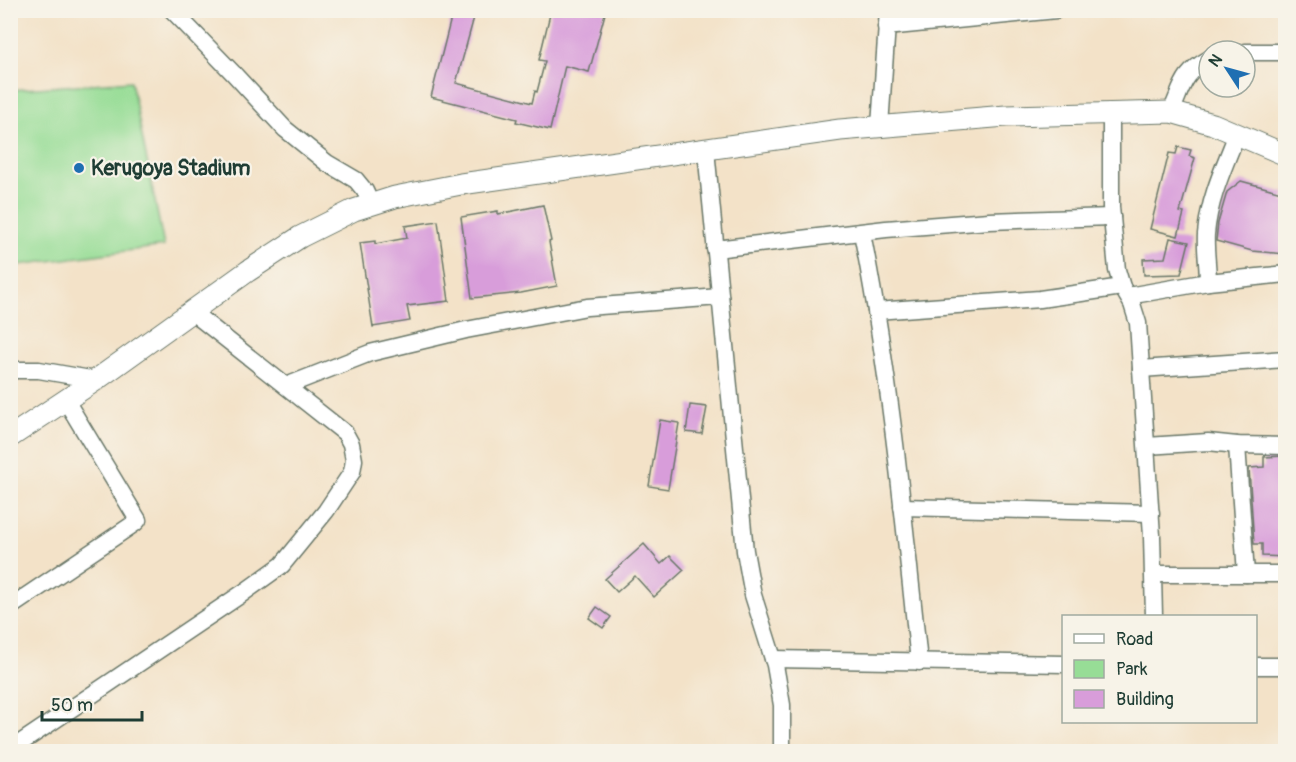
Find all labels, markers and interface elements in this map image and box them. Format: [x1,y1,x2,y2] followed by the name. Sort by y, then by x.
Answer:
[1197,39,1257,99] north arrow
[1204,50,1227,71] text: N
[91,155,251,182] place label: Kerugoya Stadium
[72,161,86,175] marker: Kerugoya Stadium
[1062,615,1257,723] legend
[1116,628,1153,651] text: Road
[1116,658,1148,681] text: Park
[42,684,142,722] scale bar
[1116,688,1174,711] text: Building
[51,694,93,717] text: 50 m

